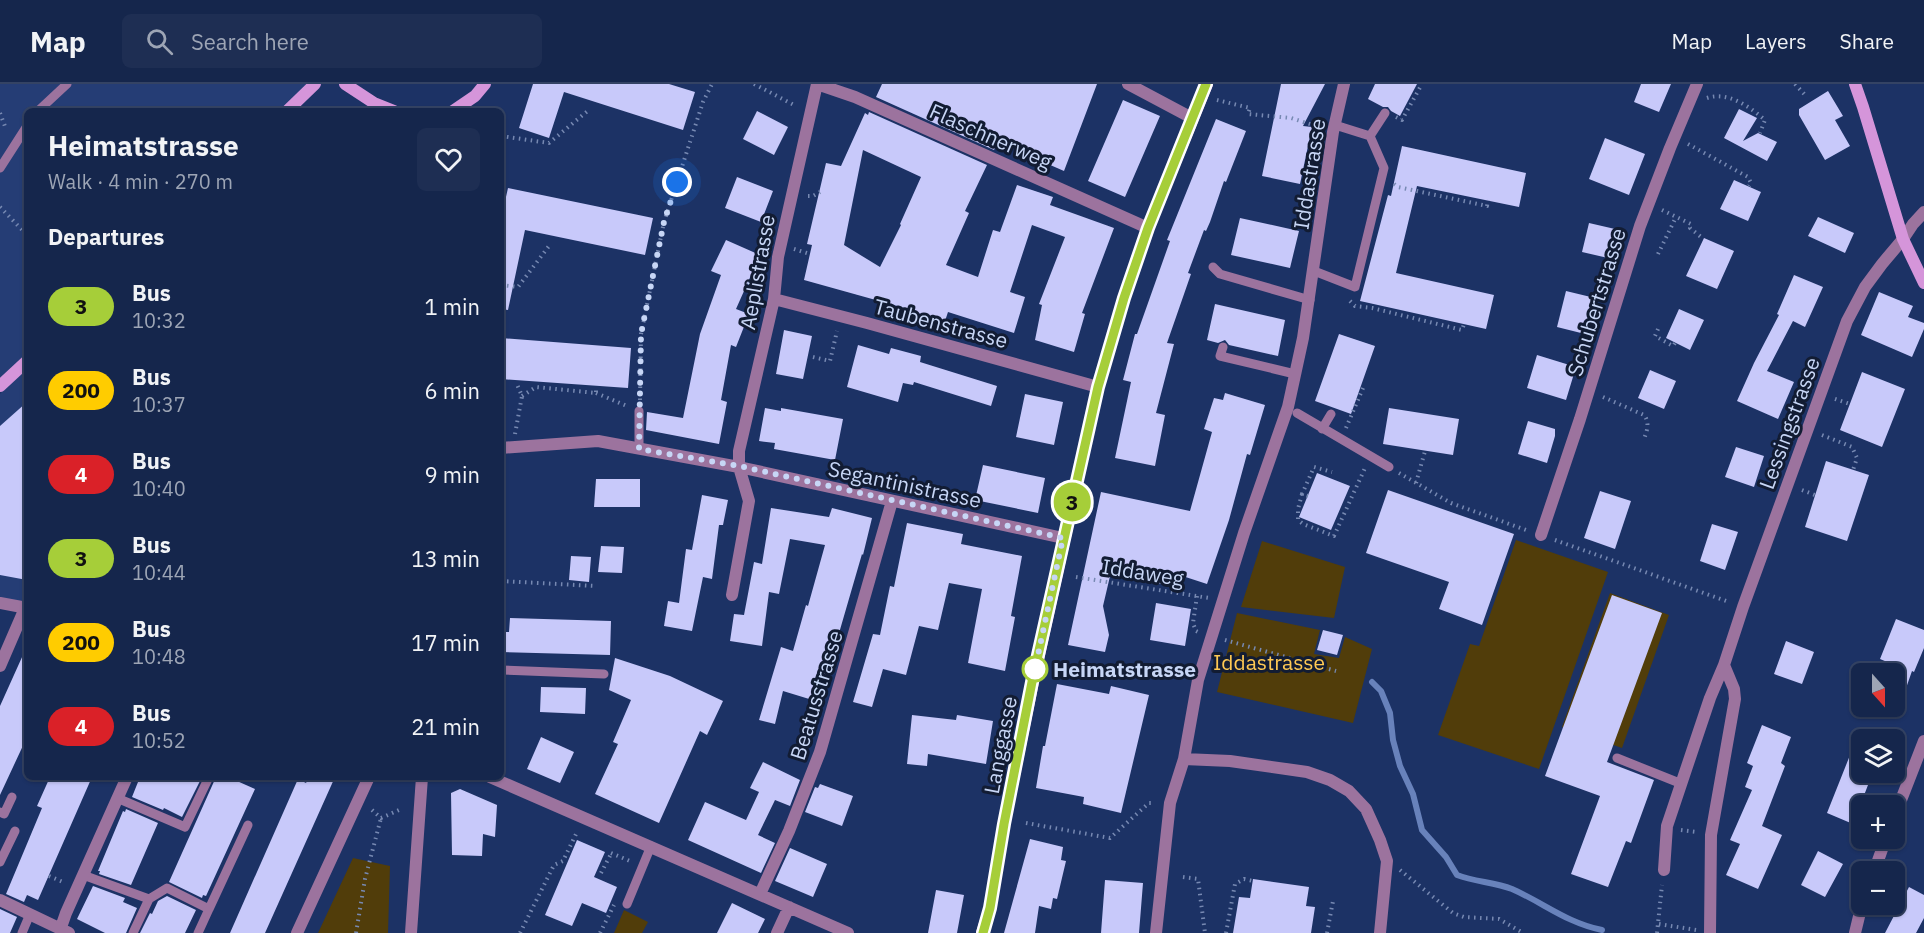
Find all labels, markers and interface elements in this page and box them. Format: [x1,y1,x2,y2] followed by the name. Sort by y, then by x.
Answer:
[122,14,542,68] search box
[30,23,86,60] text: Map
[143,25,176,58] icon: search
[191,27,309,56] text: Search here
[1672,27,1712,55] text: Map
[1745,27,1807,55] text: Layers
[1840,27,1894,55] text: Share
[925,97,1057,175] street label: Flaschnerweg
[1286,116,1332,232] street label: Iddastrasse
[48,127,239,164] text: Heimatstrasse
[417,128,480,191] button: heart
[662,167,692,197] your location
[48,168,233,195] text: Walk · 4 min · 270 m
[733,212,781,332] street label: Aeplistrasse
[48,222,164,251] text: Departures
[1560,224,1632,380] street label: Schubertstrasse
[132,278,171,307] text: Bus
[75,292,87,320] text: 3
[424,292,480,321] text: 1 min
[871,292,1011,354] street label: Taubenstrasse
[132,307,186,334] text: 10:32
[1752,353,1826,493] street label: Lessingstrasse
[132,362,171,391] text: Bus
[62,376,100,404] text: 200
[424,376,480,405] text: 6 min
[132,391,186,418] text: 10:37
[132,446,171,475] text: Bus
[826,454,984,514] street label: Segantinistrasse
[75,460,87,488] text: 4
[424,460,480,489] text: 9 min
[132,475,186,502] text: 10:40
[1052,482,1092,522] line badge: 3
[1066,488,1078,516] text: 3
[132,530,171,559] text: Bus
[75,544,87,572] text: 3
[411,544,480,573] text: 13 min
[1100,552,1186,592] street label: Iddaweg
[132,559,186,586] text: 10:44
[132,614,171,643] text: Bus
[783,627,849,763] street label: Beatusstrasse
[62,628,100,656] text: 200
[411,628,480,657] text: 17 min
[132,643,186,670] text: 10:48
[1213,648,1325,676] park label: Iddastrasse
[1053,655,1196,683] place label: Heimatstrasse
[1022,656,1048,682] marker: Heimatstrasse
[1851,663,1905,717] north arrow
[1851,663,1905,915] map controls
[977,694,1023,796] street label: Langgasse
[132,698,171,727] text: Bus
[75,712,87,740] text: 4
[411,712,480,741] text: 21 min
[132,727,186,754] text: 10:52
[1851,729,1905,783] button: layers
[1851,795,1905,849] button: +
[1851,861,1905,915] button: −

